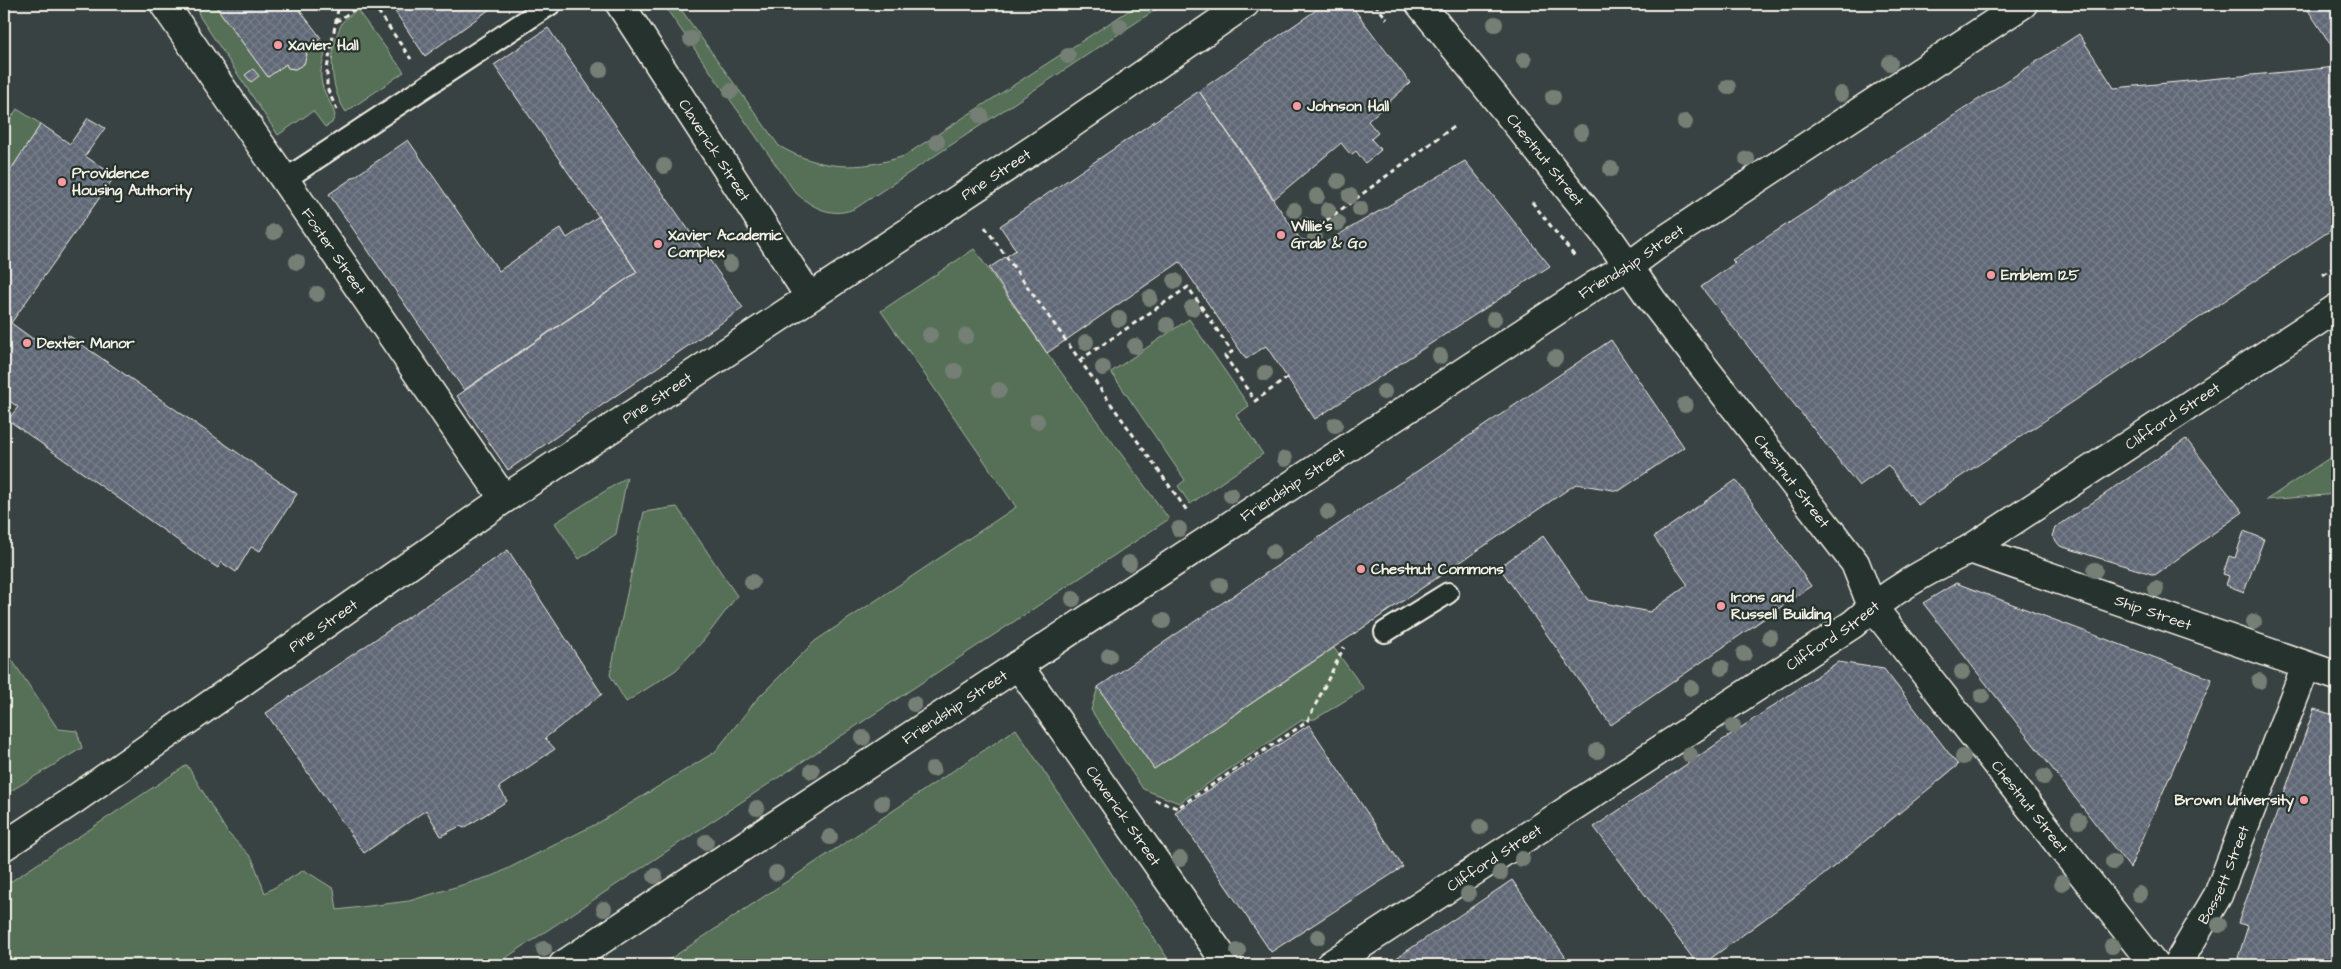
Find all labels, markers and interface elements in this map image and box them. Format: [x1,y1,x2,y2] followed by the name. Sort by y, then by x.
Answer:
[288,35,359,56] place label: Xavier Hall
[272,39,284,51] marker: Xavier Hall
[673,95,755,206] street label: Claverick Street
[1306,96,1390,117] place label: Johnson Hall
[1291,100,1303,112] marker: Johnson Hall
[1501,109,1589,211] street label: Chestnut Street
[957,144,1035,206] street label: Pine Street
[72,163,193,203] place label: Providence Housing Authority
[56,176,68,188] marker: Providence Housing Authority
[296,204,371,299] street label: Foster Street
[1290,216,1367,254] place label: Willie's Grab & Go
[1575,220,1688,304] street label: Friendship Street
[668,225,784,263] place label: Xavier Academic Complex
[1275,229,1287,241] marker: Willie's Grab & Go
[652,238,664,250] marker: Xavier Academic Complex
[2001,265,2080,286] place label: Emblem 125
[1985,269,1997,281] marker: Emblem 125
[37,333,135,354] place label: Dexter Manor
[21,337,33,349] marker: Dexter Manor
[618,368,696,429] street label: Pine Street
[2121,378,2224,455] street label: Clifford Street
[1748,430,1834,533] street label: Chestnut Street
[1236,442,1350,527] street label: Friendship Street
[1371,559,1504,580] place label: Chestnut Commons
[1355,563,1367,575] marker: Chestnut Commons
[1731,587,1832,627] place label: Irons and Russell Building
[2112,590,2194,636] street label: Ship Street
[285,594,362,657] street label: Pine Street
[1782,596,1884,676] street label: Clifford Street
[1715,600,1727,612] marker: Irons and Russell Building
[898,665,1012,750] street label: Friendship Street
[1986,756,2073,858] street label: Chestnut Street
[1081,762,1166,870] street label: Claverick Street
[2175,790,2295,812] place label: Brown University
[2298,794,2310,806] marker: Brown University
[1443,820,1546,897] street label: Clifford Street
[2193,822,2255,928] street label: Bassett Street

